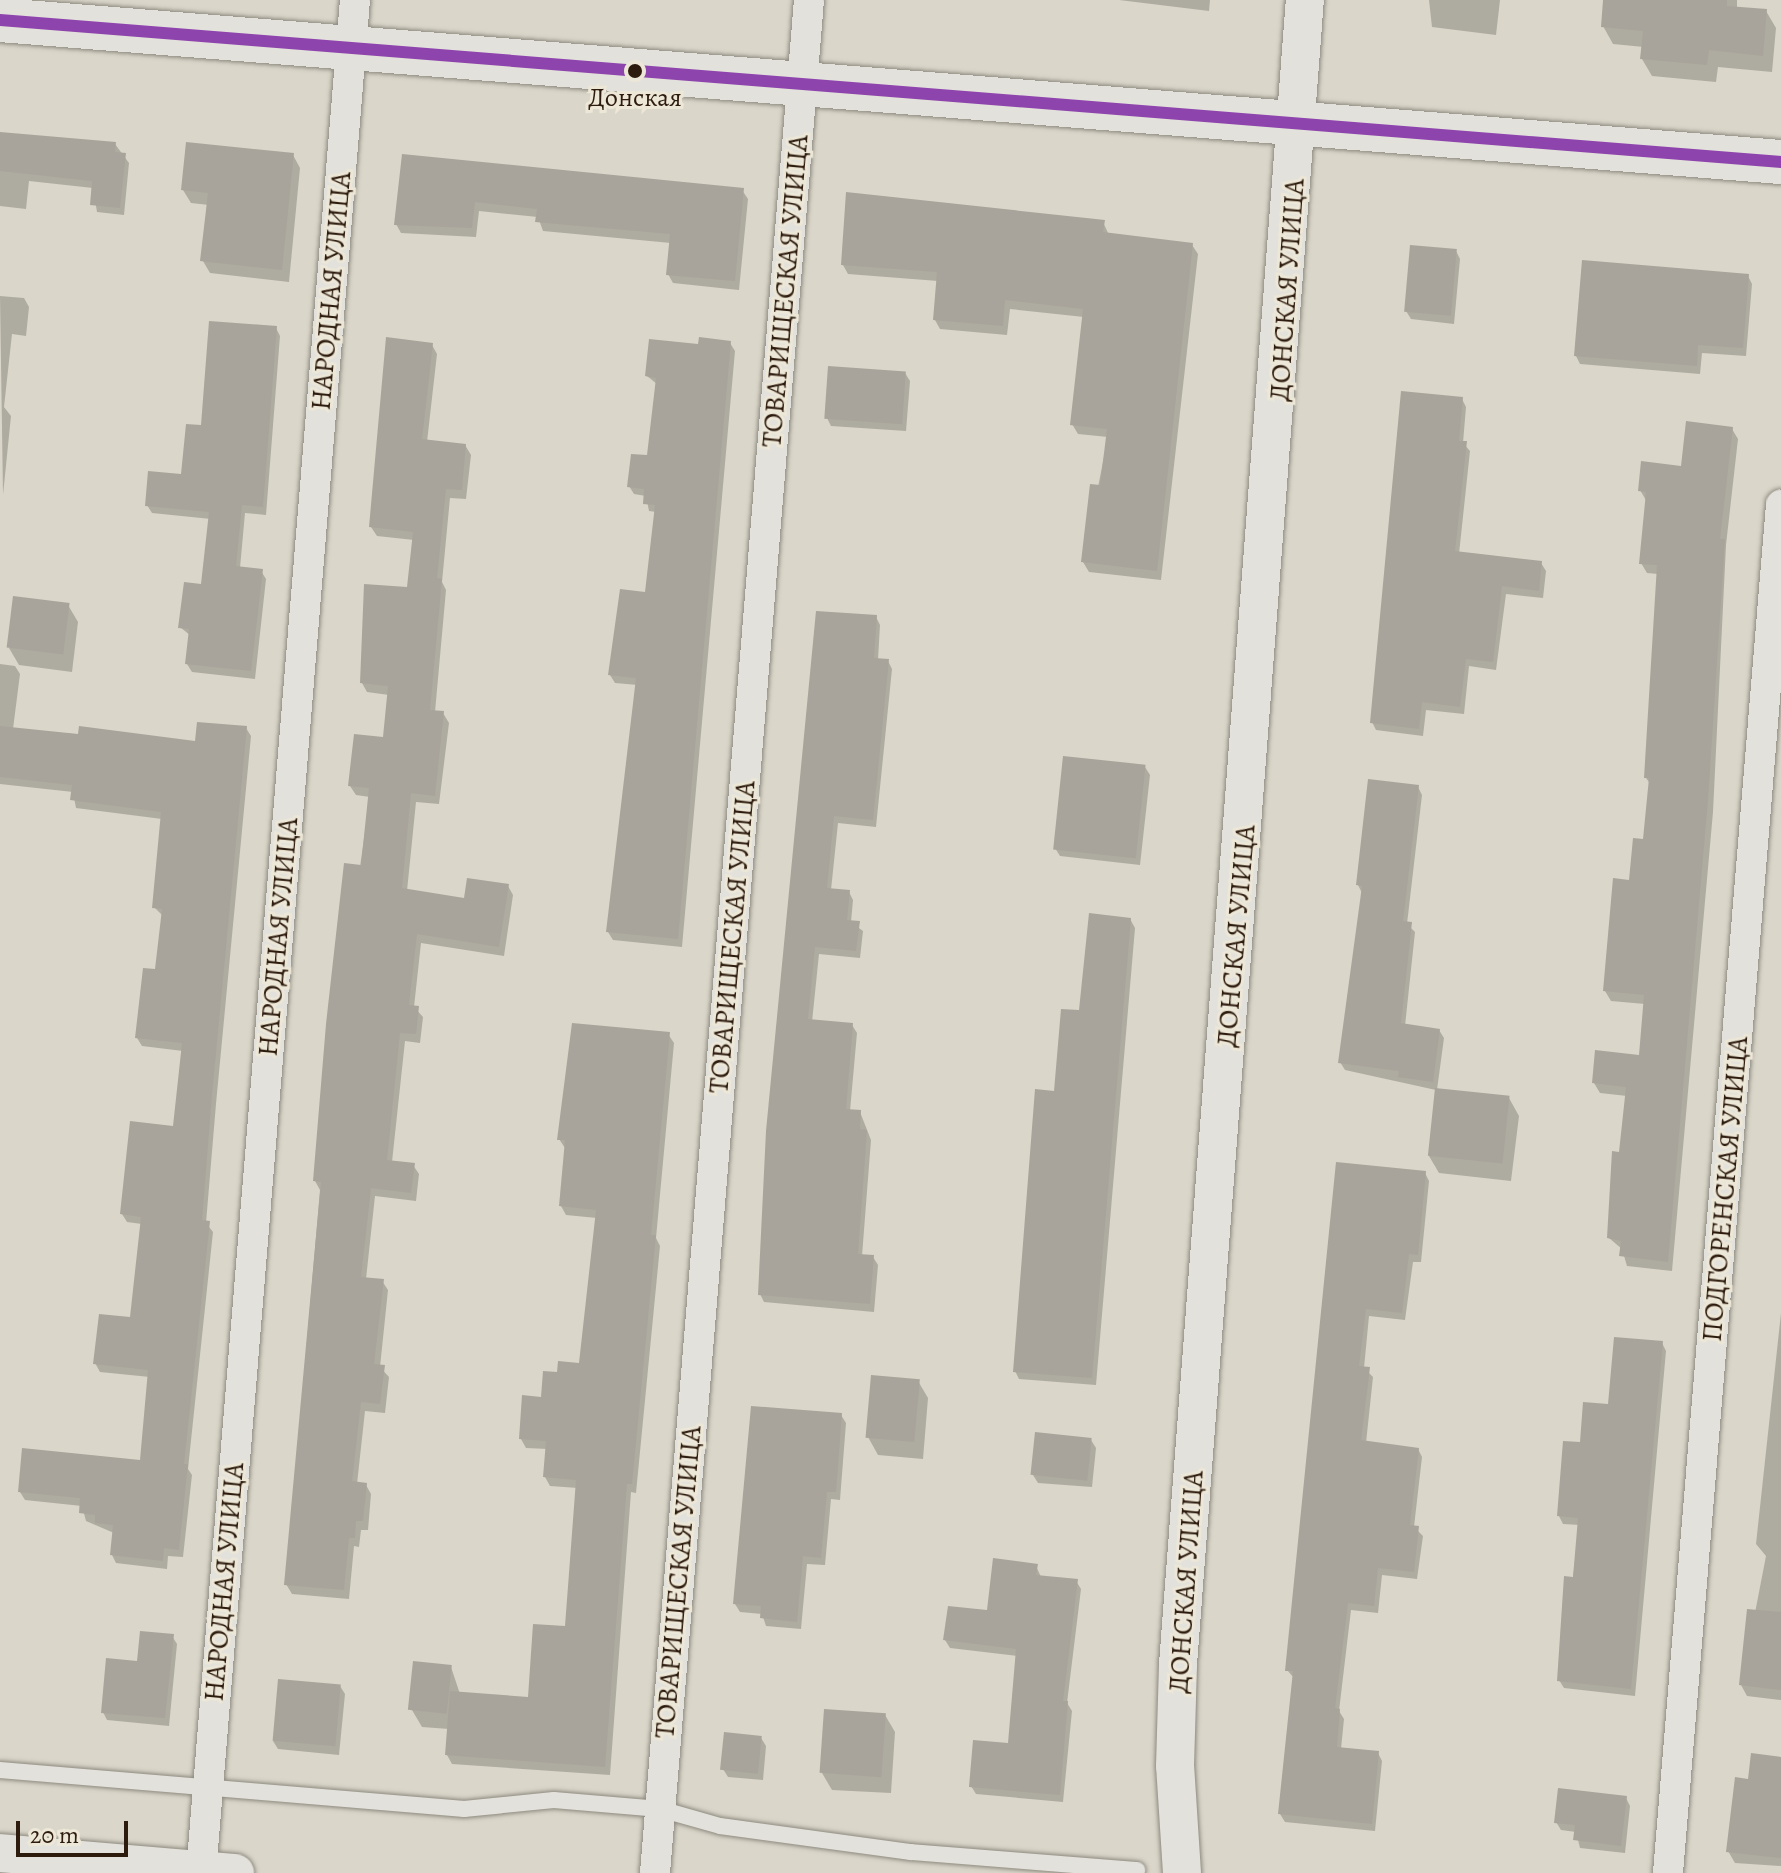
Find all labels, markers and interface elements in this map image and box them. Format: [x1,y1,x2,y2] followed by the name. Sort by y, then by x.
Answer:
[627,63,643,79] marker: Донская
[588,82,682,114] place label: Донская
[755,133,815,449] street label: ТОВАРИЩЕСКАЯ УЛИЦА
[304,170,358,412] street label: НАРОДНАЯ УЛИЦА
[1262,178,1312,402] street label: ДОНСКАЯ УЛИЦА
[702,779,762,1095] street label: ТОВАРИЩЕСКАЯ УЛИЦА
[251,816,305,1058] street label: НАРОДНАЯ УЛИЦА
[1210,823,1262,1049] street label: ДОНСКАЯ УЛИЦА
[1695,1035,1755,1343] street label: ПОДГОРЕНСКАЯ УЛИЦА
[648,1424,708,1740] street label: ТОВАРИЩЕСКАЯ УЛИЦА
[197,1461,251,1703] street label: НАРОДНАЯ УЛИЦА
[1161,1470,1211,1694] street label: ДОНСКАЯ УЛИЦА
[20,1805,132,1855] scale bar
[30,1819,79,1851] text: 20 m

